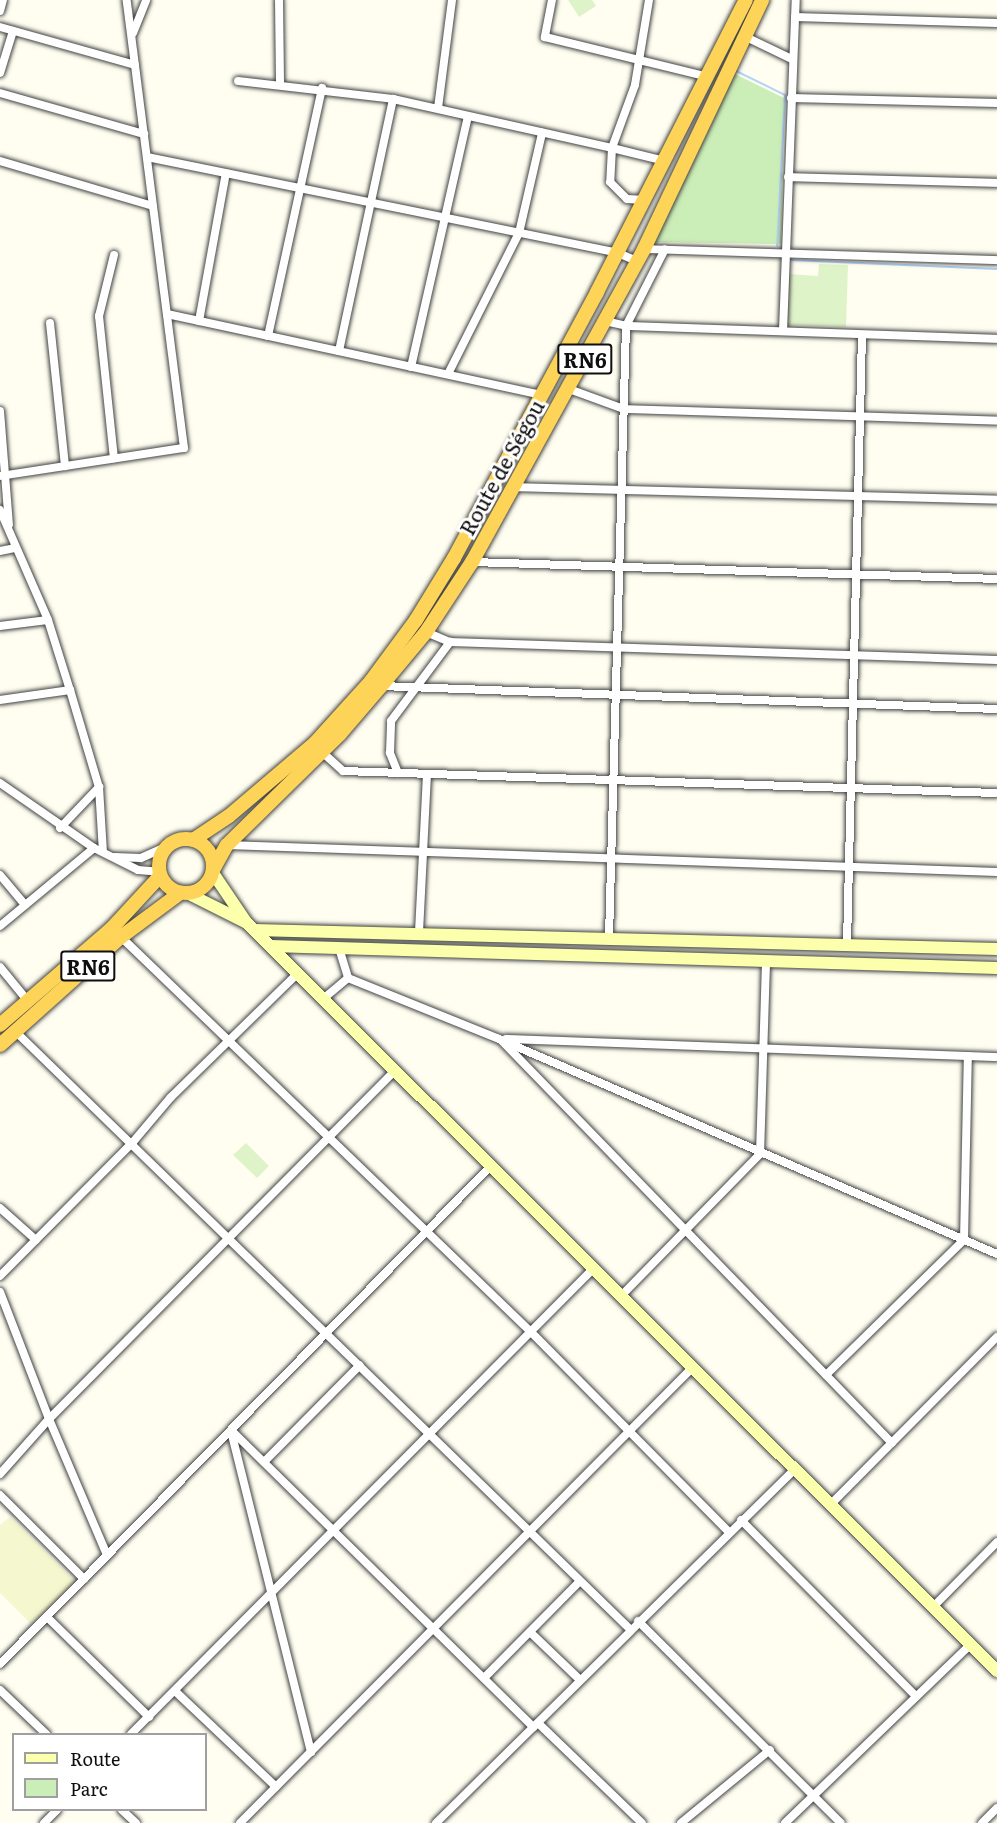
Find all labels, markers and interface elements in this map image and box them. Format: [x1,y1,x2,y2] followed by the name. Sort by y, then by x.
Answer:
[556,342,614,376] road number: RN6
[453,395,549,539] street label: Route de Ségou
[60,949,116,983] road number: RN6
[12,1733,207,1811] legend
[70,1745,120,1772] text: Route
[70,1775,108,1802] text: Parc

